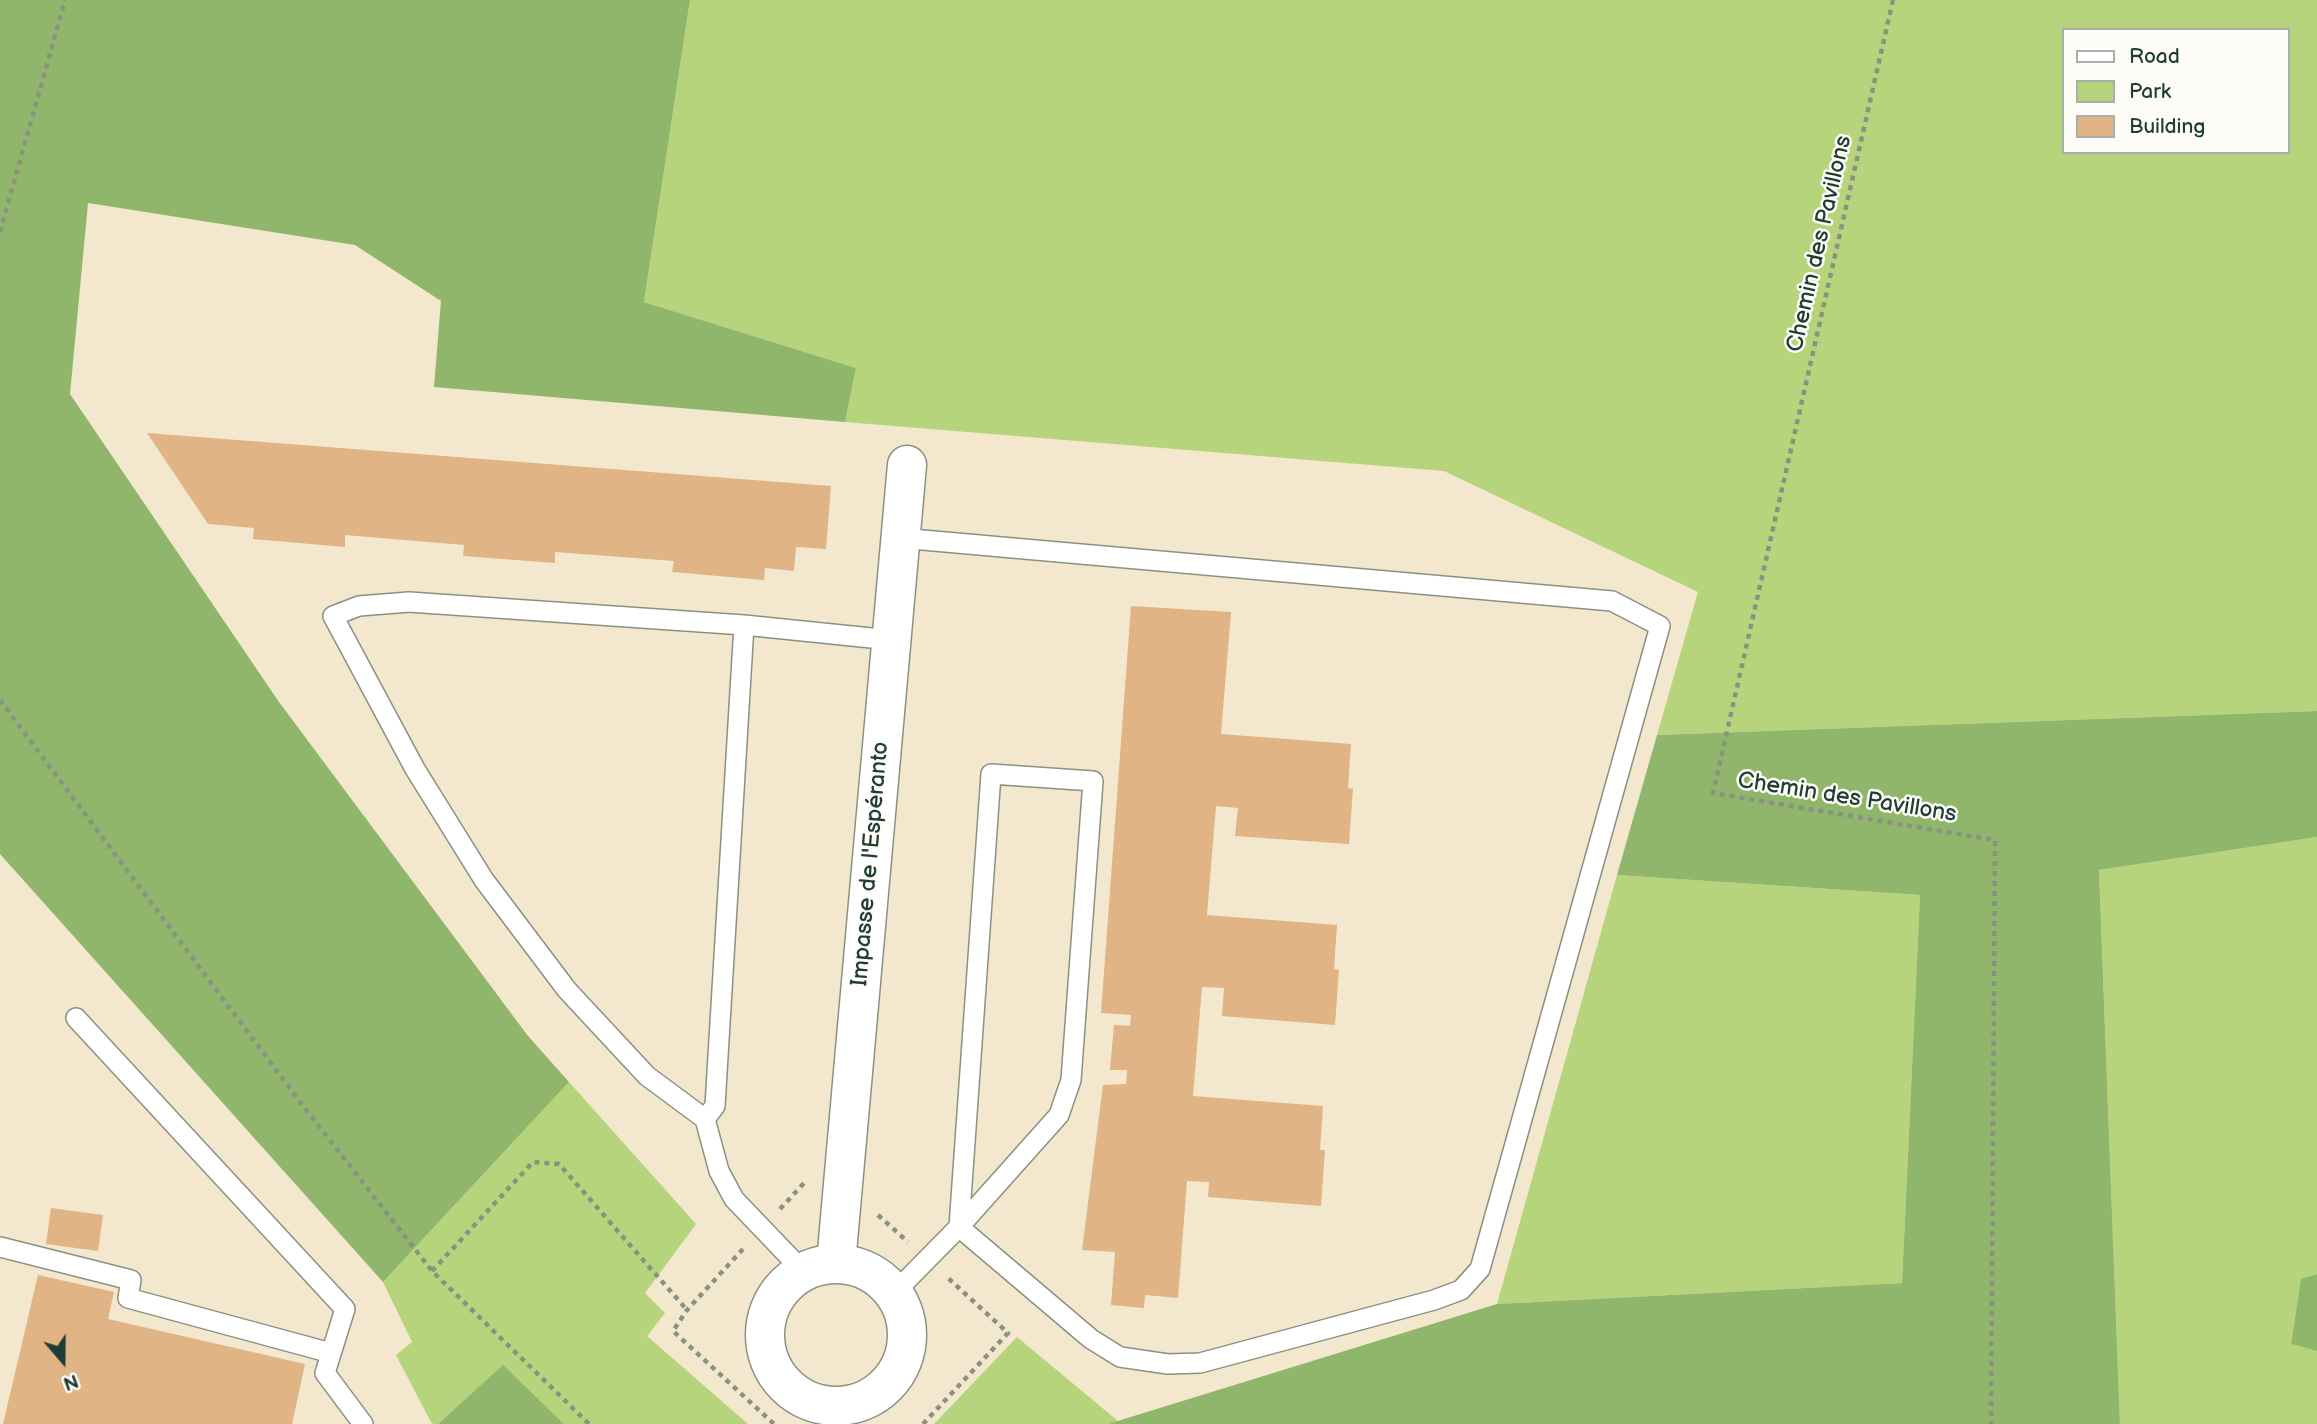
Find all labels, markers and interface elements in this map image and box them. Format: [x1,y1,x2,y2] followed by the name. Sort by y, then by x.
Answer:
[2062,28,2289,154] legend
[2129,44,2180,69] text: Road
[2129,79,2171,104] text: Park
[2129,114,2205,139] text: Building
[1782,133,1858,355] street label: Chemin des Pavillons
[847,741,895,987] street label: Impasse de l'Espéranto
[1736,767,1958,829] street label: Chemin des Pavillons
[28,1326,98,1396] north arrow
[60,1368,81,1394] text: N

